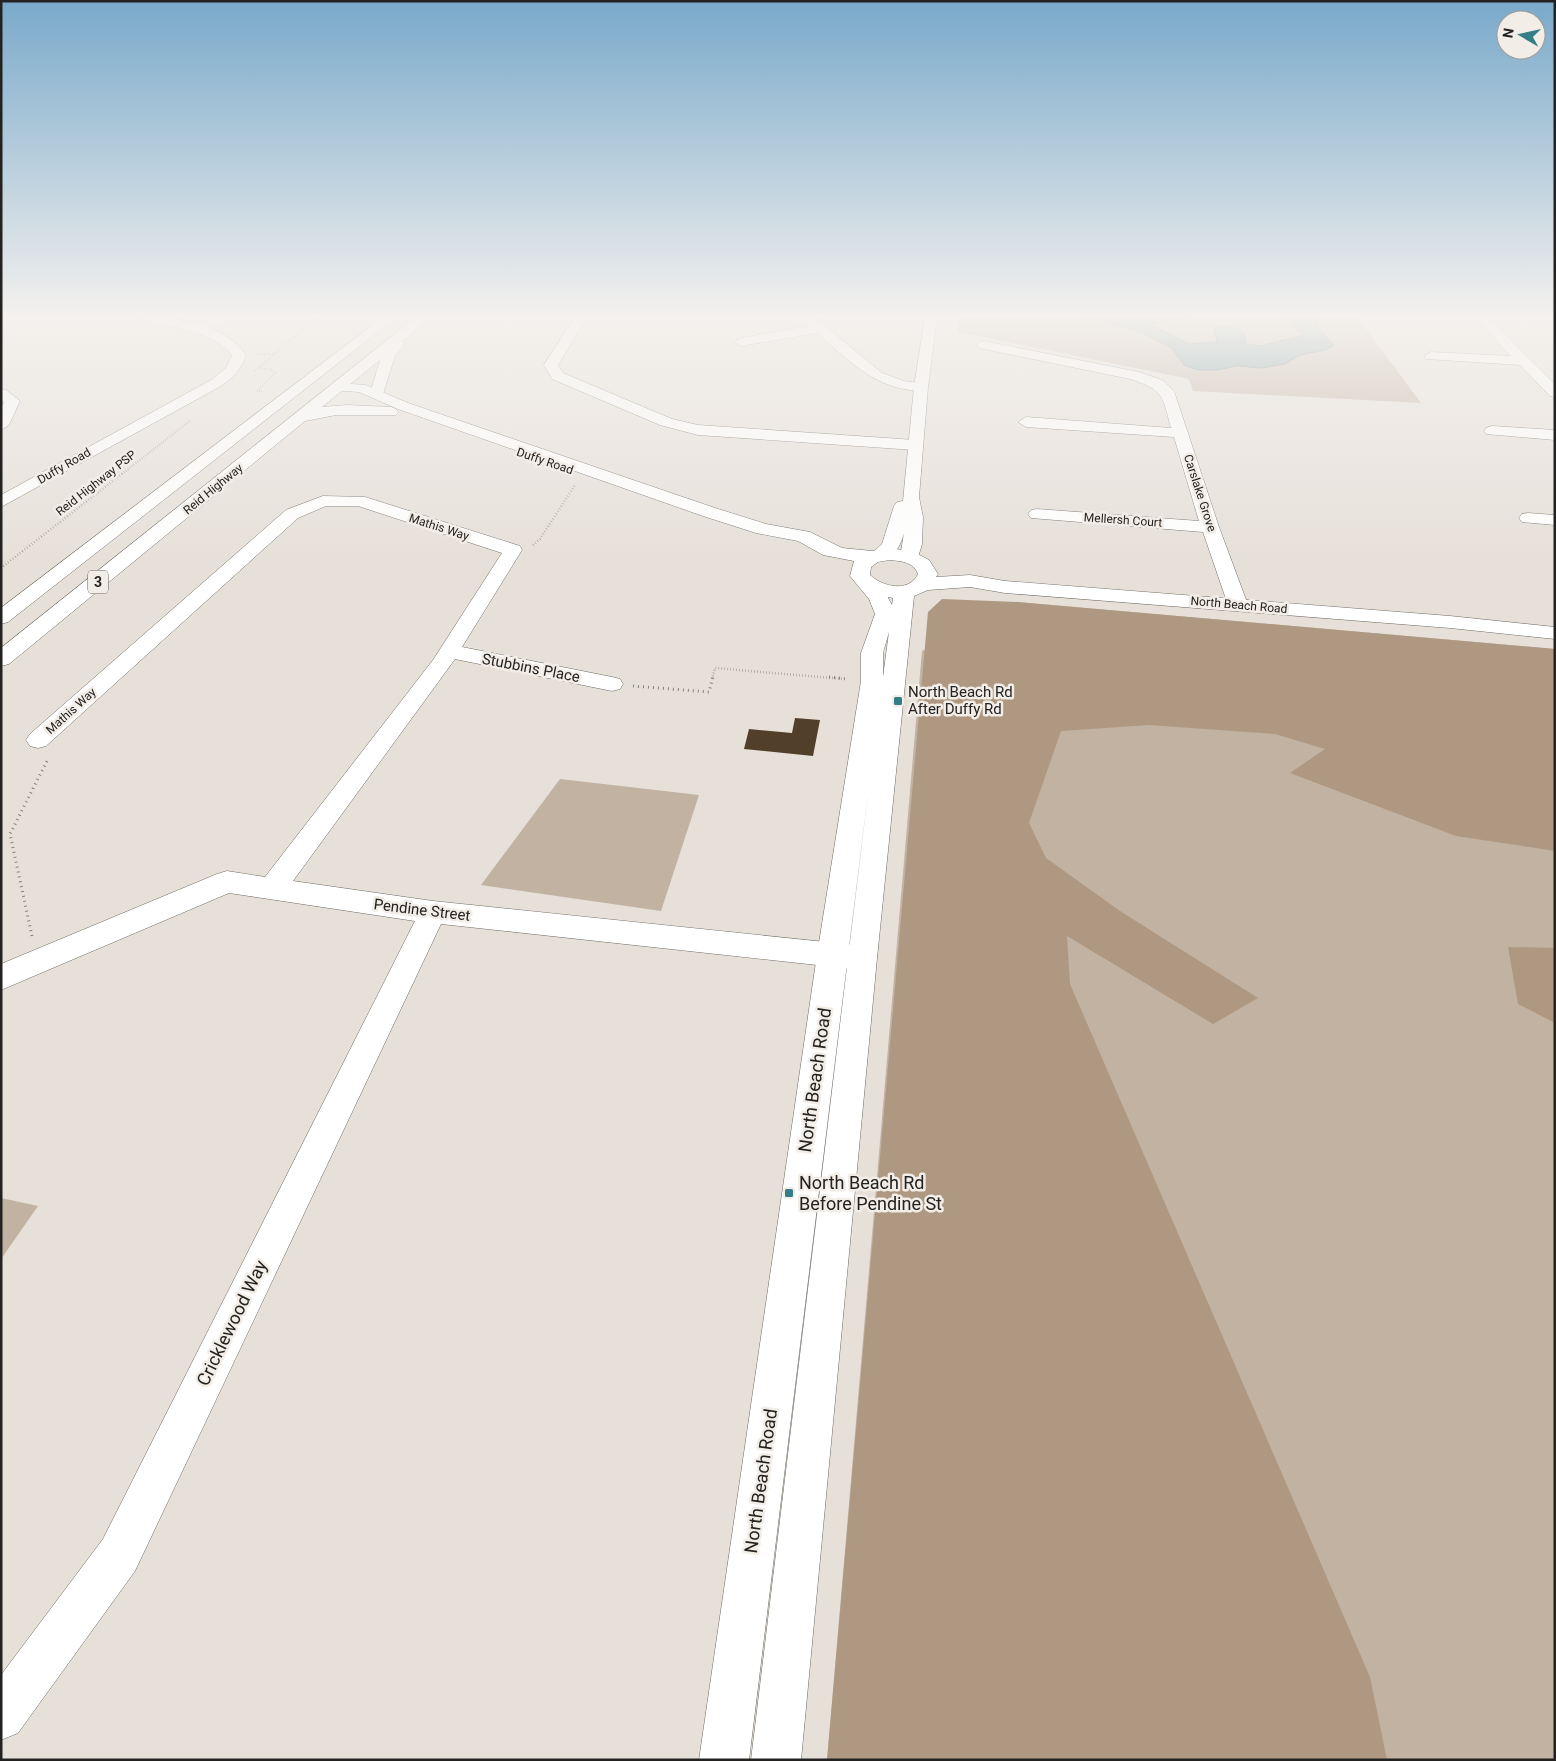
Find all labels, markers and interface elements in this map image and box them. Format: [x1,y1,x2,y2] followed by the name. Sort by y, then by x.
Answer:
[1496,10,1546,60] north arrow
[1499,27,1517,39] text: N
[35,445,93,487] street label: Duffy Road
[515,445,575,477] street label: Duffy Road
[53,447,139,519] street label: Reid Highway PSP
[1181,453,1219,533] street label: Carslake Grove
[180,461,246,517] street label: Reid Highway
[1083,510,1163,530] street label: Mellersh Court
[407,511,471,543] street label: Mathis Way
[88,570,108,594] road number: 3
[1190,594,1288,616] street label: North Beach Road
[480,650,582,686] street label: Stubbins Place
[908,683,1013,718] place label: North Beach Rd After Duffy Rd
[43,685,99,737] street label: Mathis Way
[892,695,904,707] marker: North Beach Rd After Duffy Rd
[373,895,471,925] street label: Pendine Street
[794,1006,835,1153] street label: North Beach Road
[799,1172,942,1214] place label: North Beach Rd Before Pendine St
[783,1187,795,1199] marker: North Beach Rd Before Pendine St
[192,1256,271,1389] street label: Cricklewood Way
[740,1407,781,1554] street label: North Beach Road

